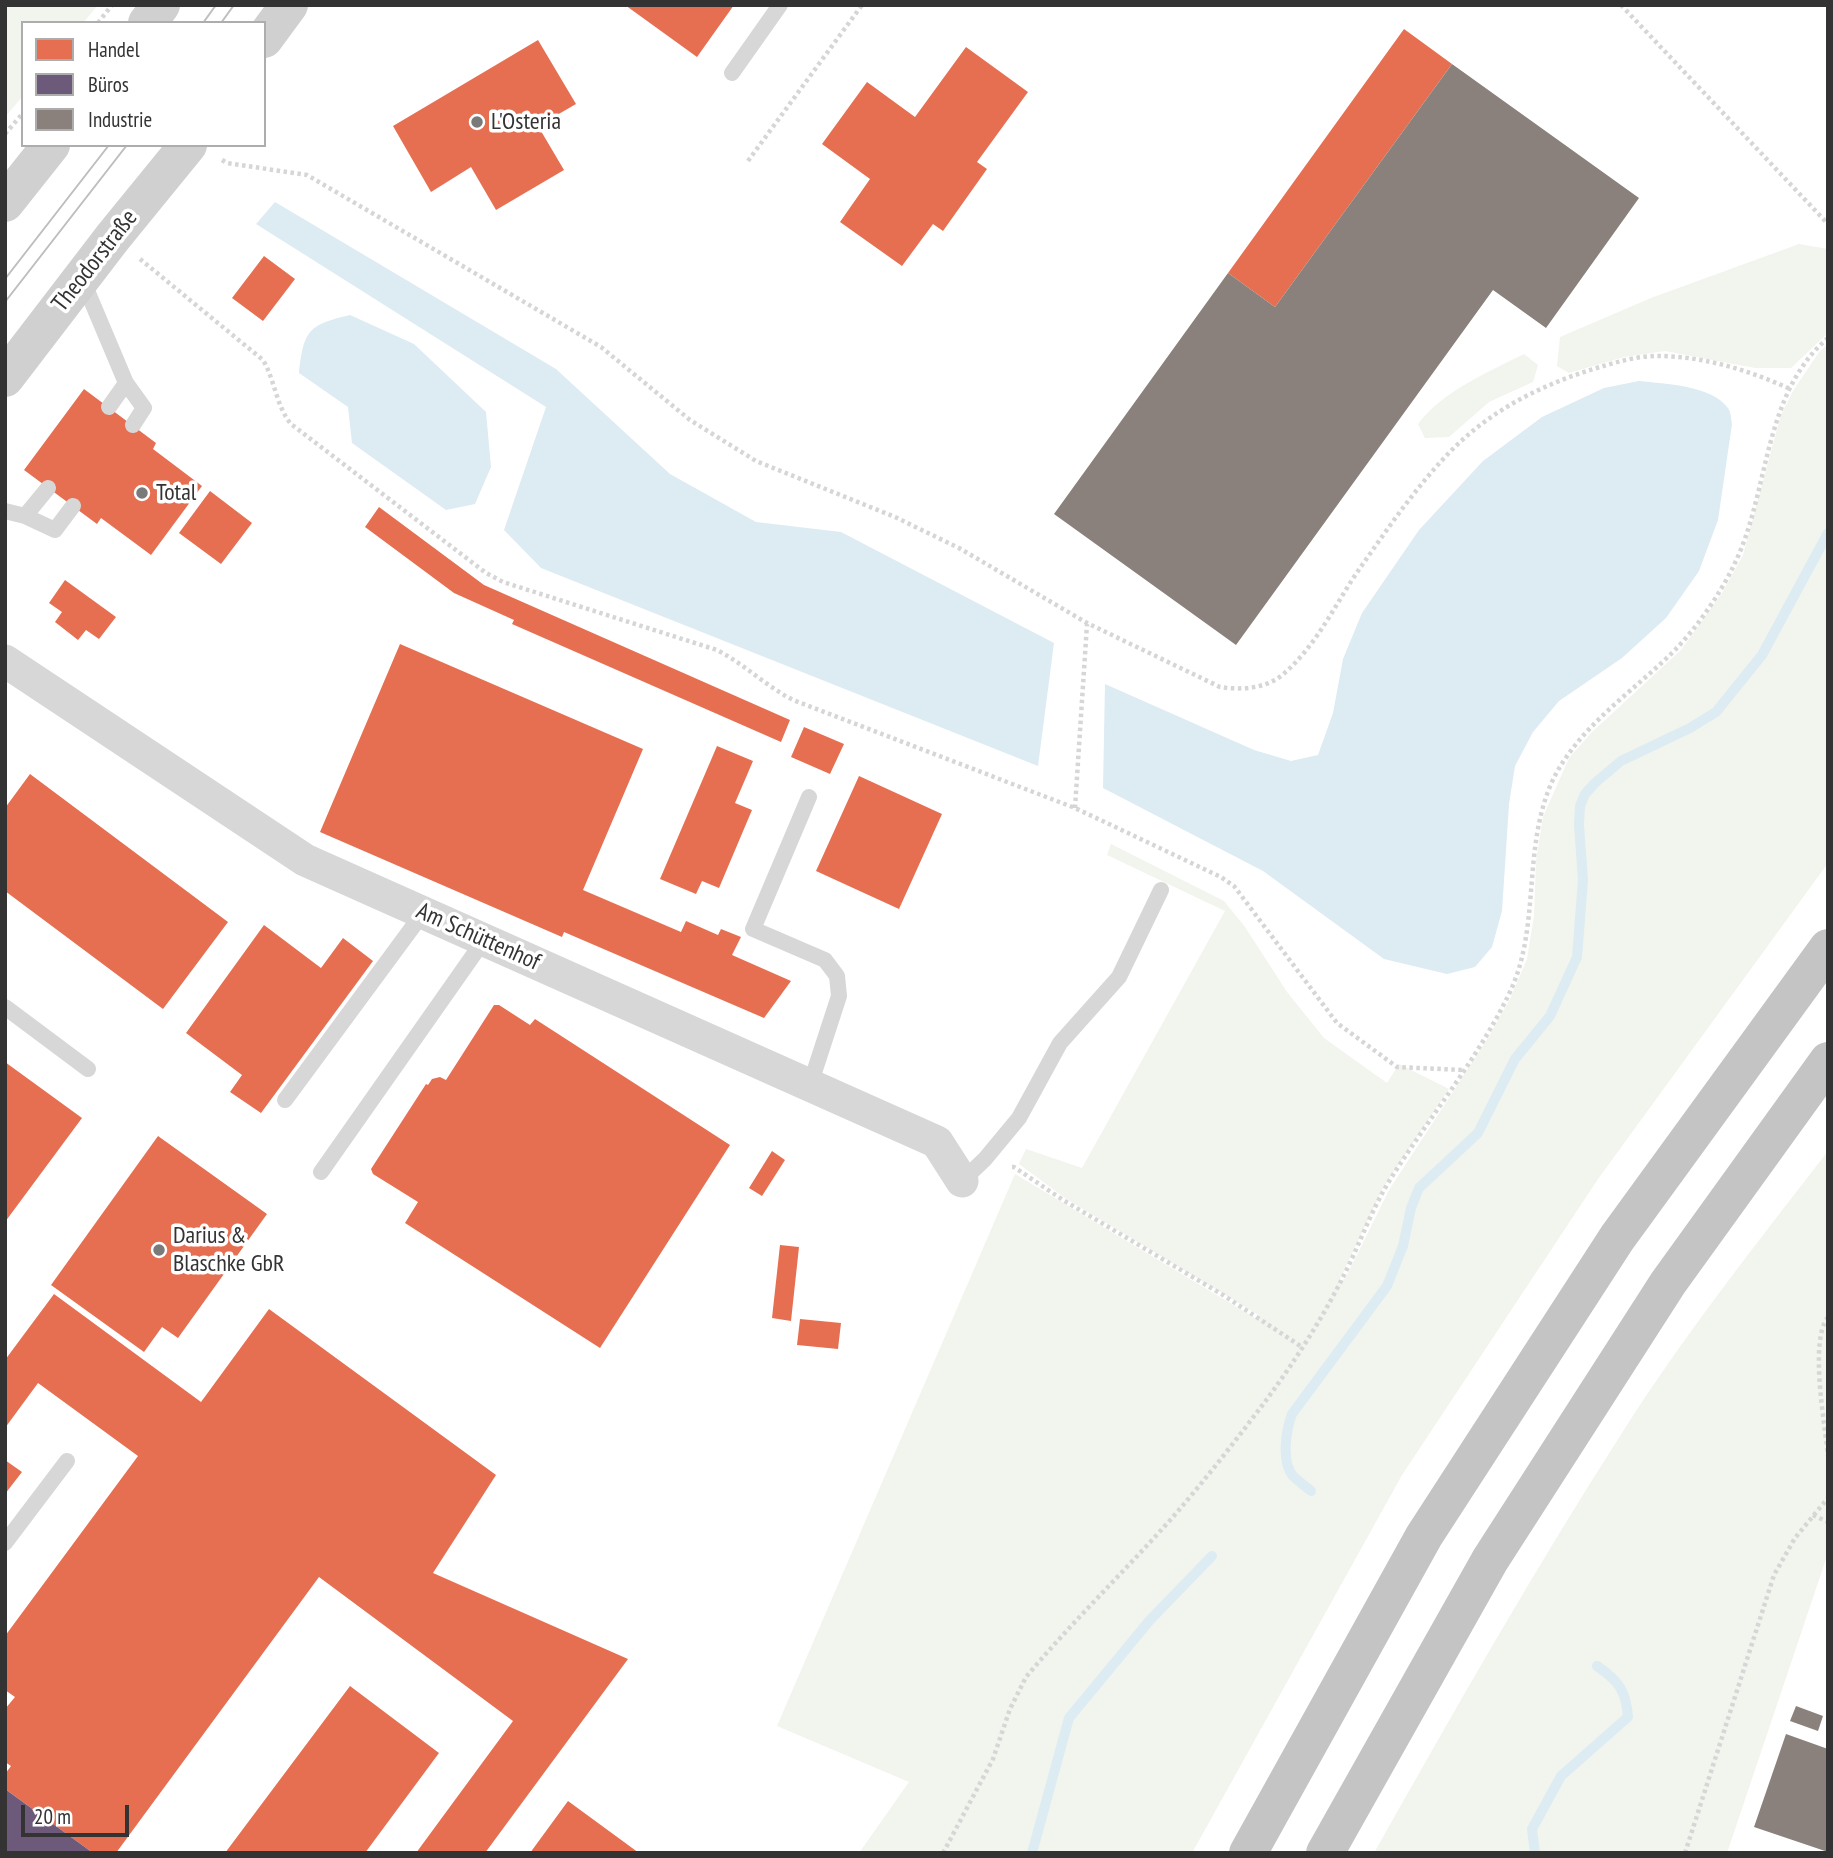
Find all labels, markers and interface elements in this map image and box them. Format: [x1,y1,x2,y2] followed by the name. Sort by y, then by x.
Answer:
[21,21,266,147] legend
[88,36,140,63] text: Handel
[88,71,129,98] text: Büros
[88,106,152,133] text: Industrie
[491,108,561,136] place label: L'Osteria
[469,114,485,130] marker: L'Osteria
[46,204,144,318] street label: Theodorstraße
[156,479,196,507] place label: Total
[134,485,150,501] marker: Total
[412,897,544,977] street label: Am Schüttenhof
[173,1222,285,1278] place label: Darius & Blaschke GbR
[151,1242,167,1258] marker: Darius & Blaschke GbR
[24,1792,133,1836] scale bar
[34,1803,71,1830] text: 20 m

